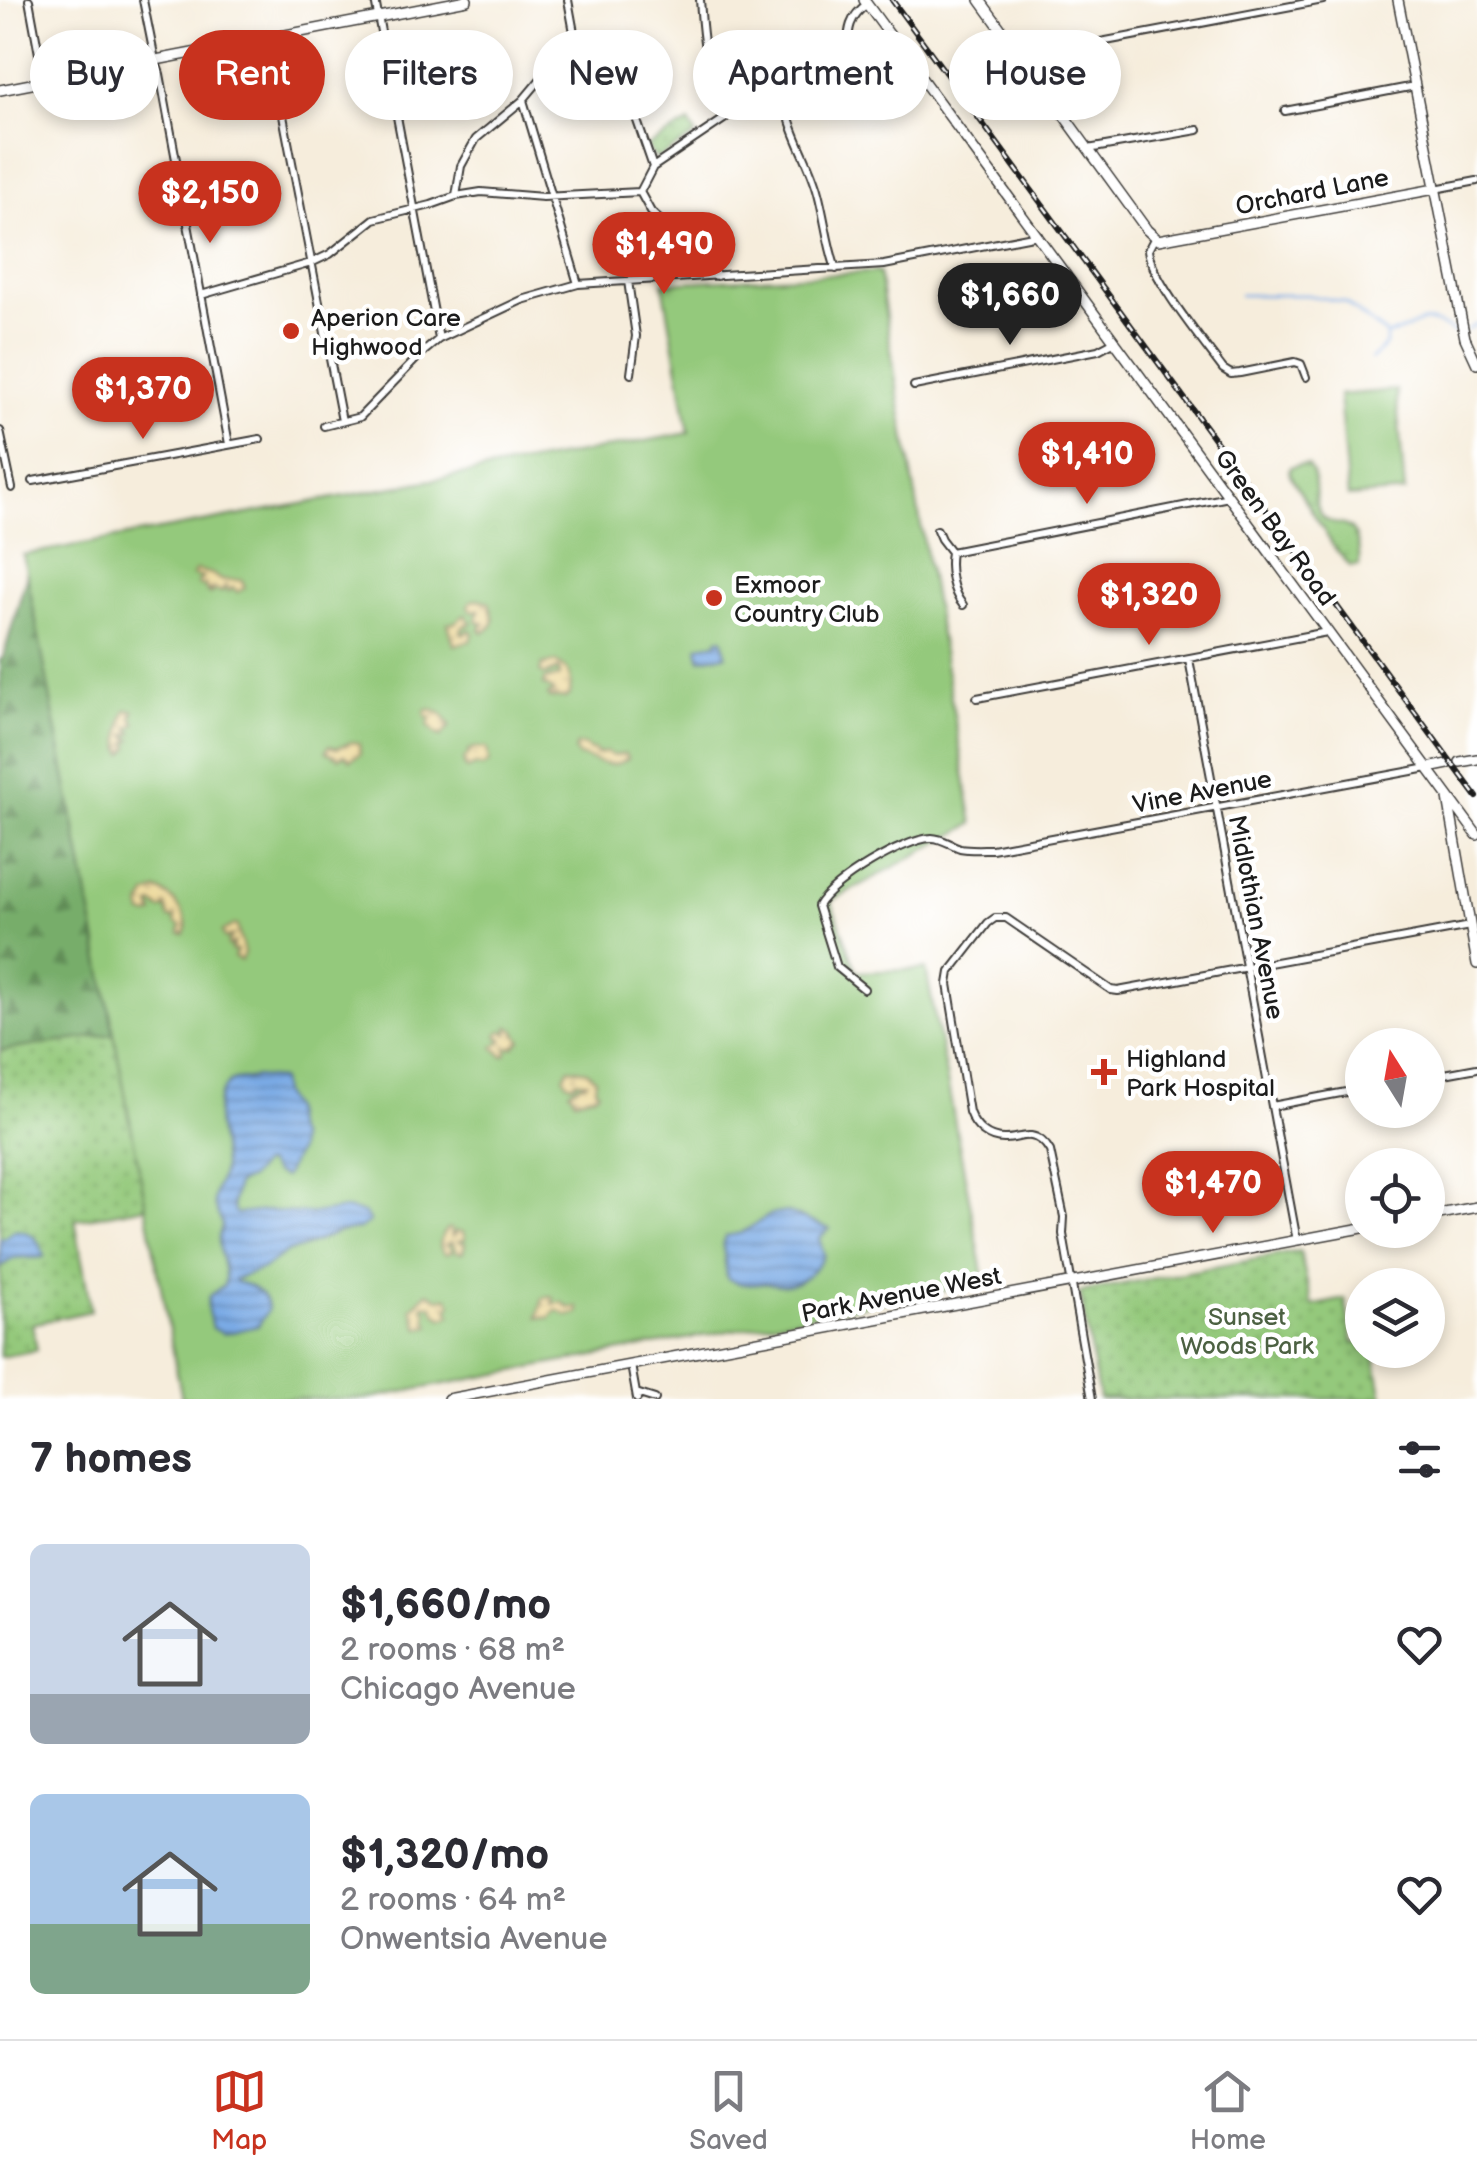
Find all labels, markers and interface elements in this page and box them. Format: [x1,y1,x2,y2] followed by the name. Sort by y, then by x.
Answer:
[30,30,159,120] chip: Buy
[179,30,325,120] chip: Rent
[345,30,513,120] chip: Filters
[533,30,673,120] chip: New
[693,30,929,120] chip: Apartment
[949,30,1121,120] chip: House
[129,161,291,246] pin: $2,150
[1233,162,1392,222] street label: Orchard Lane
[160,174,260,213] text: $2,150
[583,212,745,297] pin: $1,490
[614,225,714,264] text: $1,490
[929,263,1091,348] pin: $1,660
[960,276,1060,315] text: $1,660
[311,303,461,363] place label: Aperion Care Highwood
[280,320,302,342] marker: Aperion Care Highwood
[62,357,224,442] pin: $1,370
[94,370,192,409] text: $1,370
[1006,422,1168,507] pin: $1,410
[1040,435,1134,474] text: $1,410
[1208,444,1342,612] street label: Green Bay Road
[1068,563,1230,648] pin: $1,320
[734,570,879,630] place label: Exmoor Country Club
[1100,576,1198,615] text: $1,320
[703,587,725,609] marker: Exmoor Country Club
[1130,764,1275,821] street label: Vine Avenue
[1221,813,1291,1022] street label: Midlothian Avenue
[1345,1028,1445,1128] north arrow
[1345,1028,1445,1368] map controls
[1126,1044,1275,1104] place label: Highland Park Hospital
[1091,1059,1117,1085] marker: Highland Park Hospital
[1345,1148,1445,1248] button: locate
[1132,1151,1294,1236] pin: $1,470
[1164,1164,1262,1203] text: $1,470
[799,1261,1004,1330] street label: Park Avenue West
[1345,1268,1445,1368] button: layers
[1180,1302,1314,1362] park label: Sunset Woods Park
[1392,1432,1447,1487] icon: filters
[30,1434,192,1485] text: 7 homes
[340,1580,551,1631] text: $1,660/mo
[110,1584,230,1704] icon: home
[1392,1617,1447,1672] icon: heart
[340,1631,565,1670] text: 2 rooms · 68 m²
[340,1670,576,1709] text: Chicago Avenue
[340,1830,549,1881] text: $1,320/mo
[110,1834,230,1954] icon: home
[1392,1867,1447,1922] icon: heart
[340,1881,566,1920] text: 2 rooms · 64 m²
[340,1920,607,1959] text: Onwentsia Avenue
[211,2064,267,2157] tab: Map
[689,2064,768,2157] tab: Saved
[1190,2064,1266,2157] tab: Home

